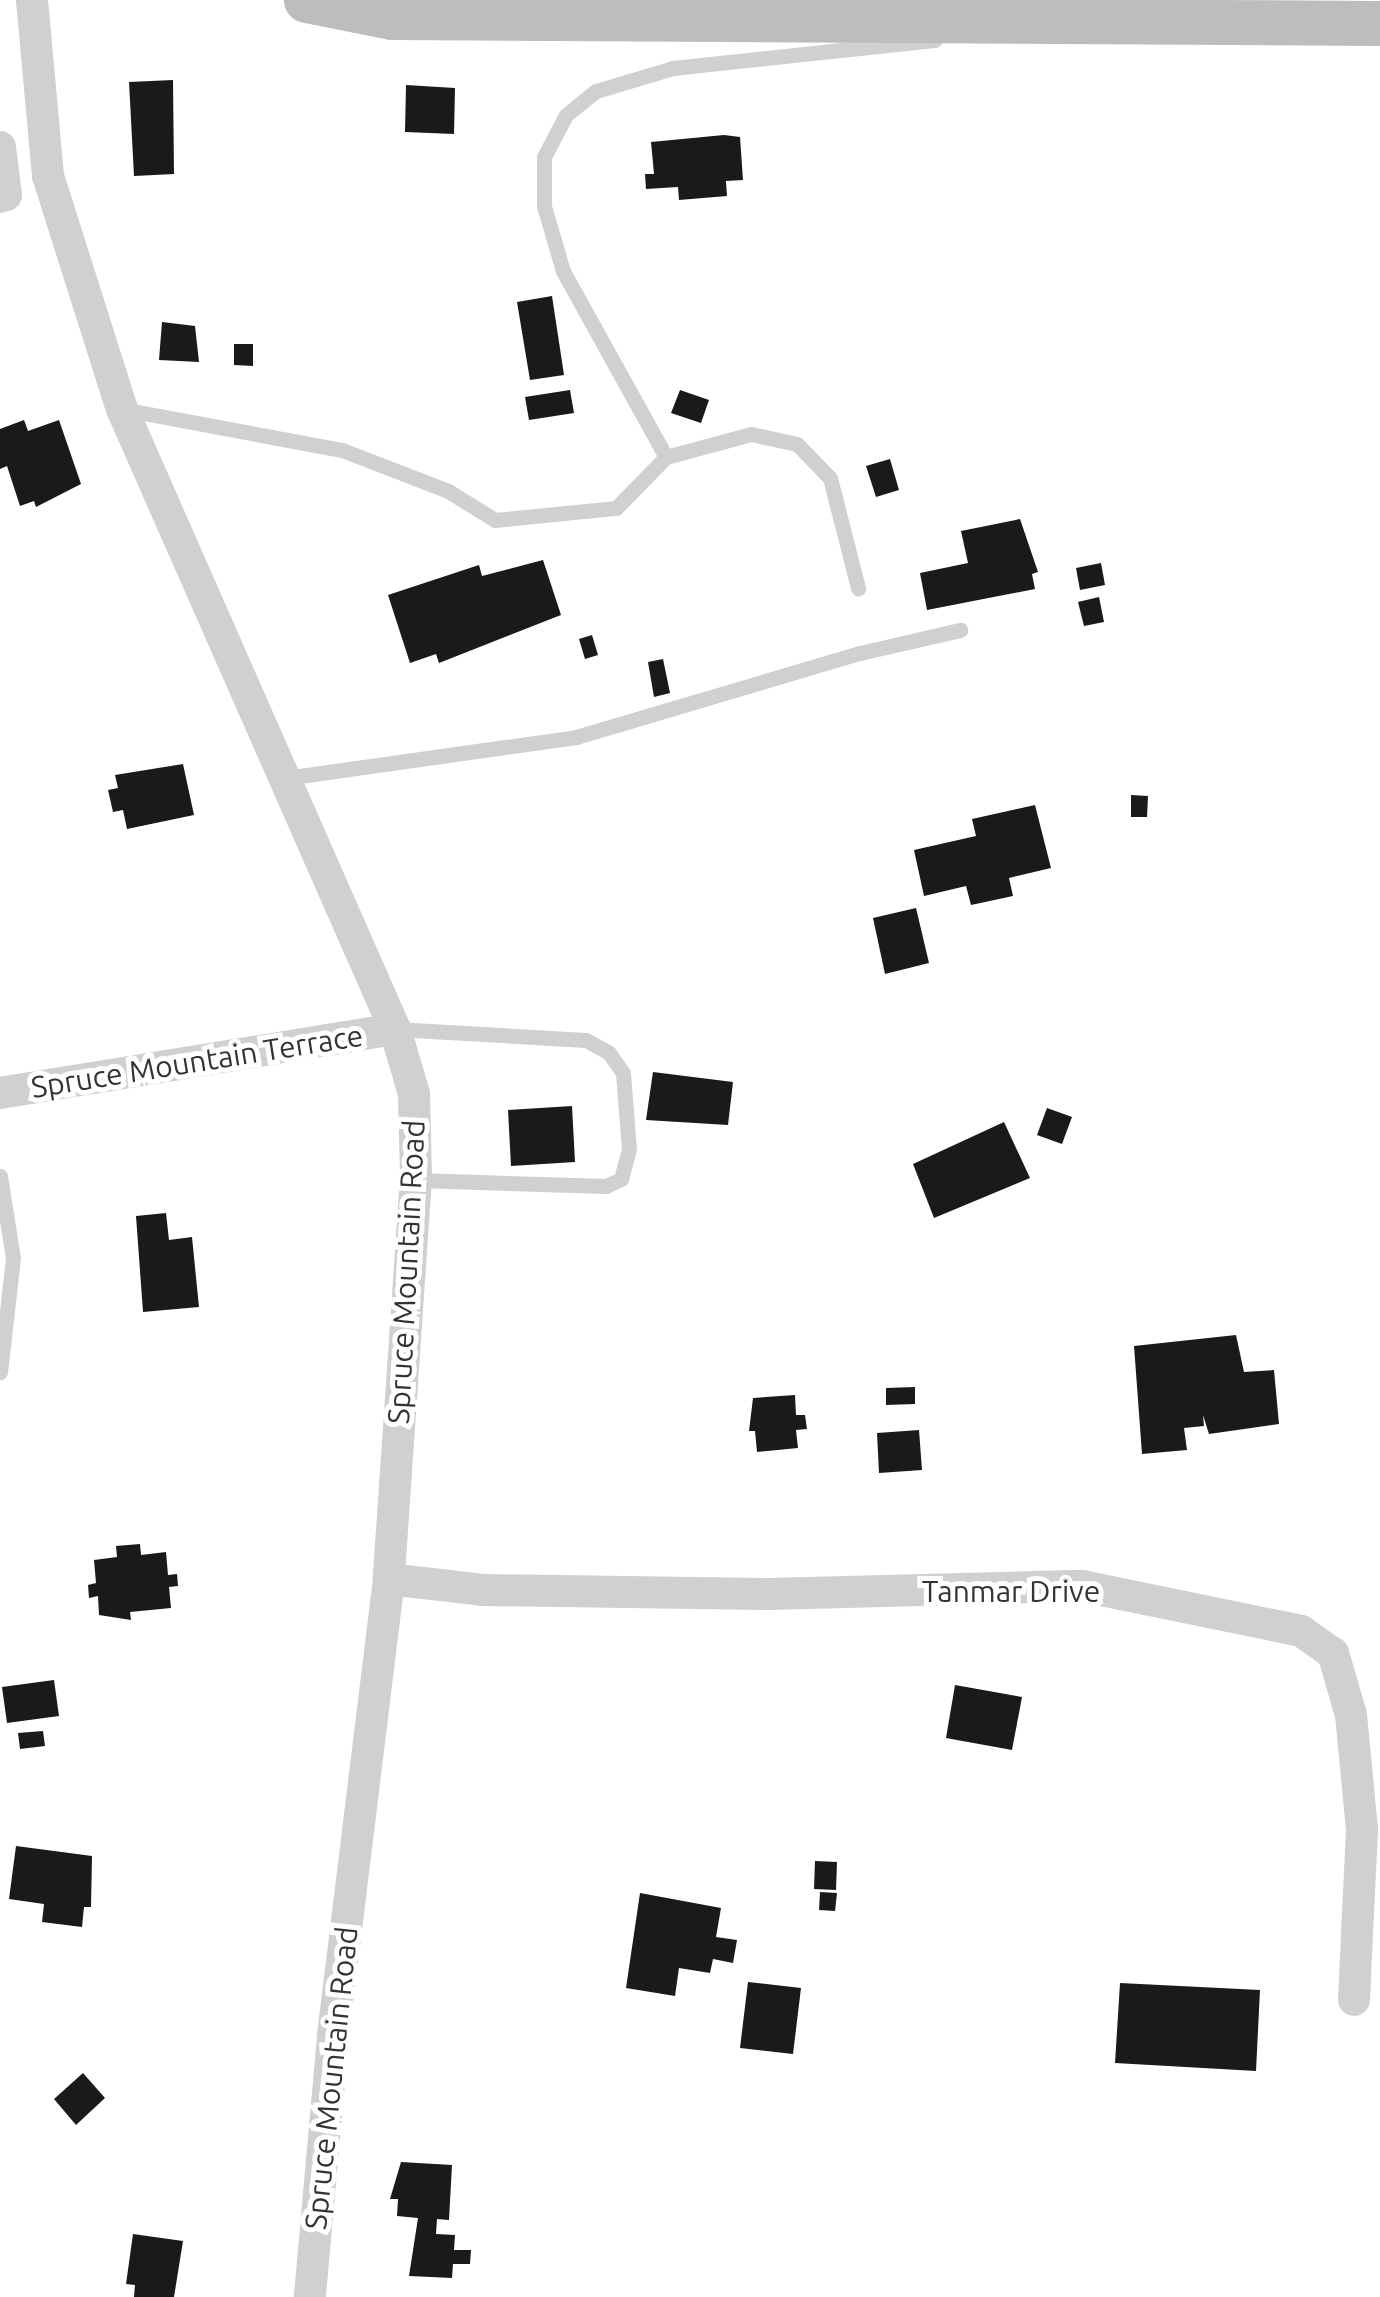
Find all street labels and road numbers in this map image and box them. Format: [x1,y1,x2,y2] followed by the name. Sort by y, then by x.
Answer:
[28,1017,366,1105] street label: Spruce Mountain Terrace
[380,1119,432,1425] street label: Spruce Mountain Road
[922,1573,1100,1609] street label: Tanmar Drive
[297,1925,365,2231] street label: Spruce Mountain Road

